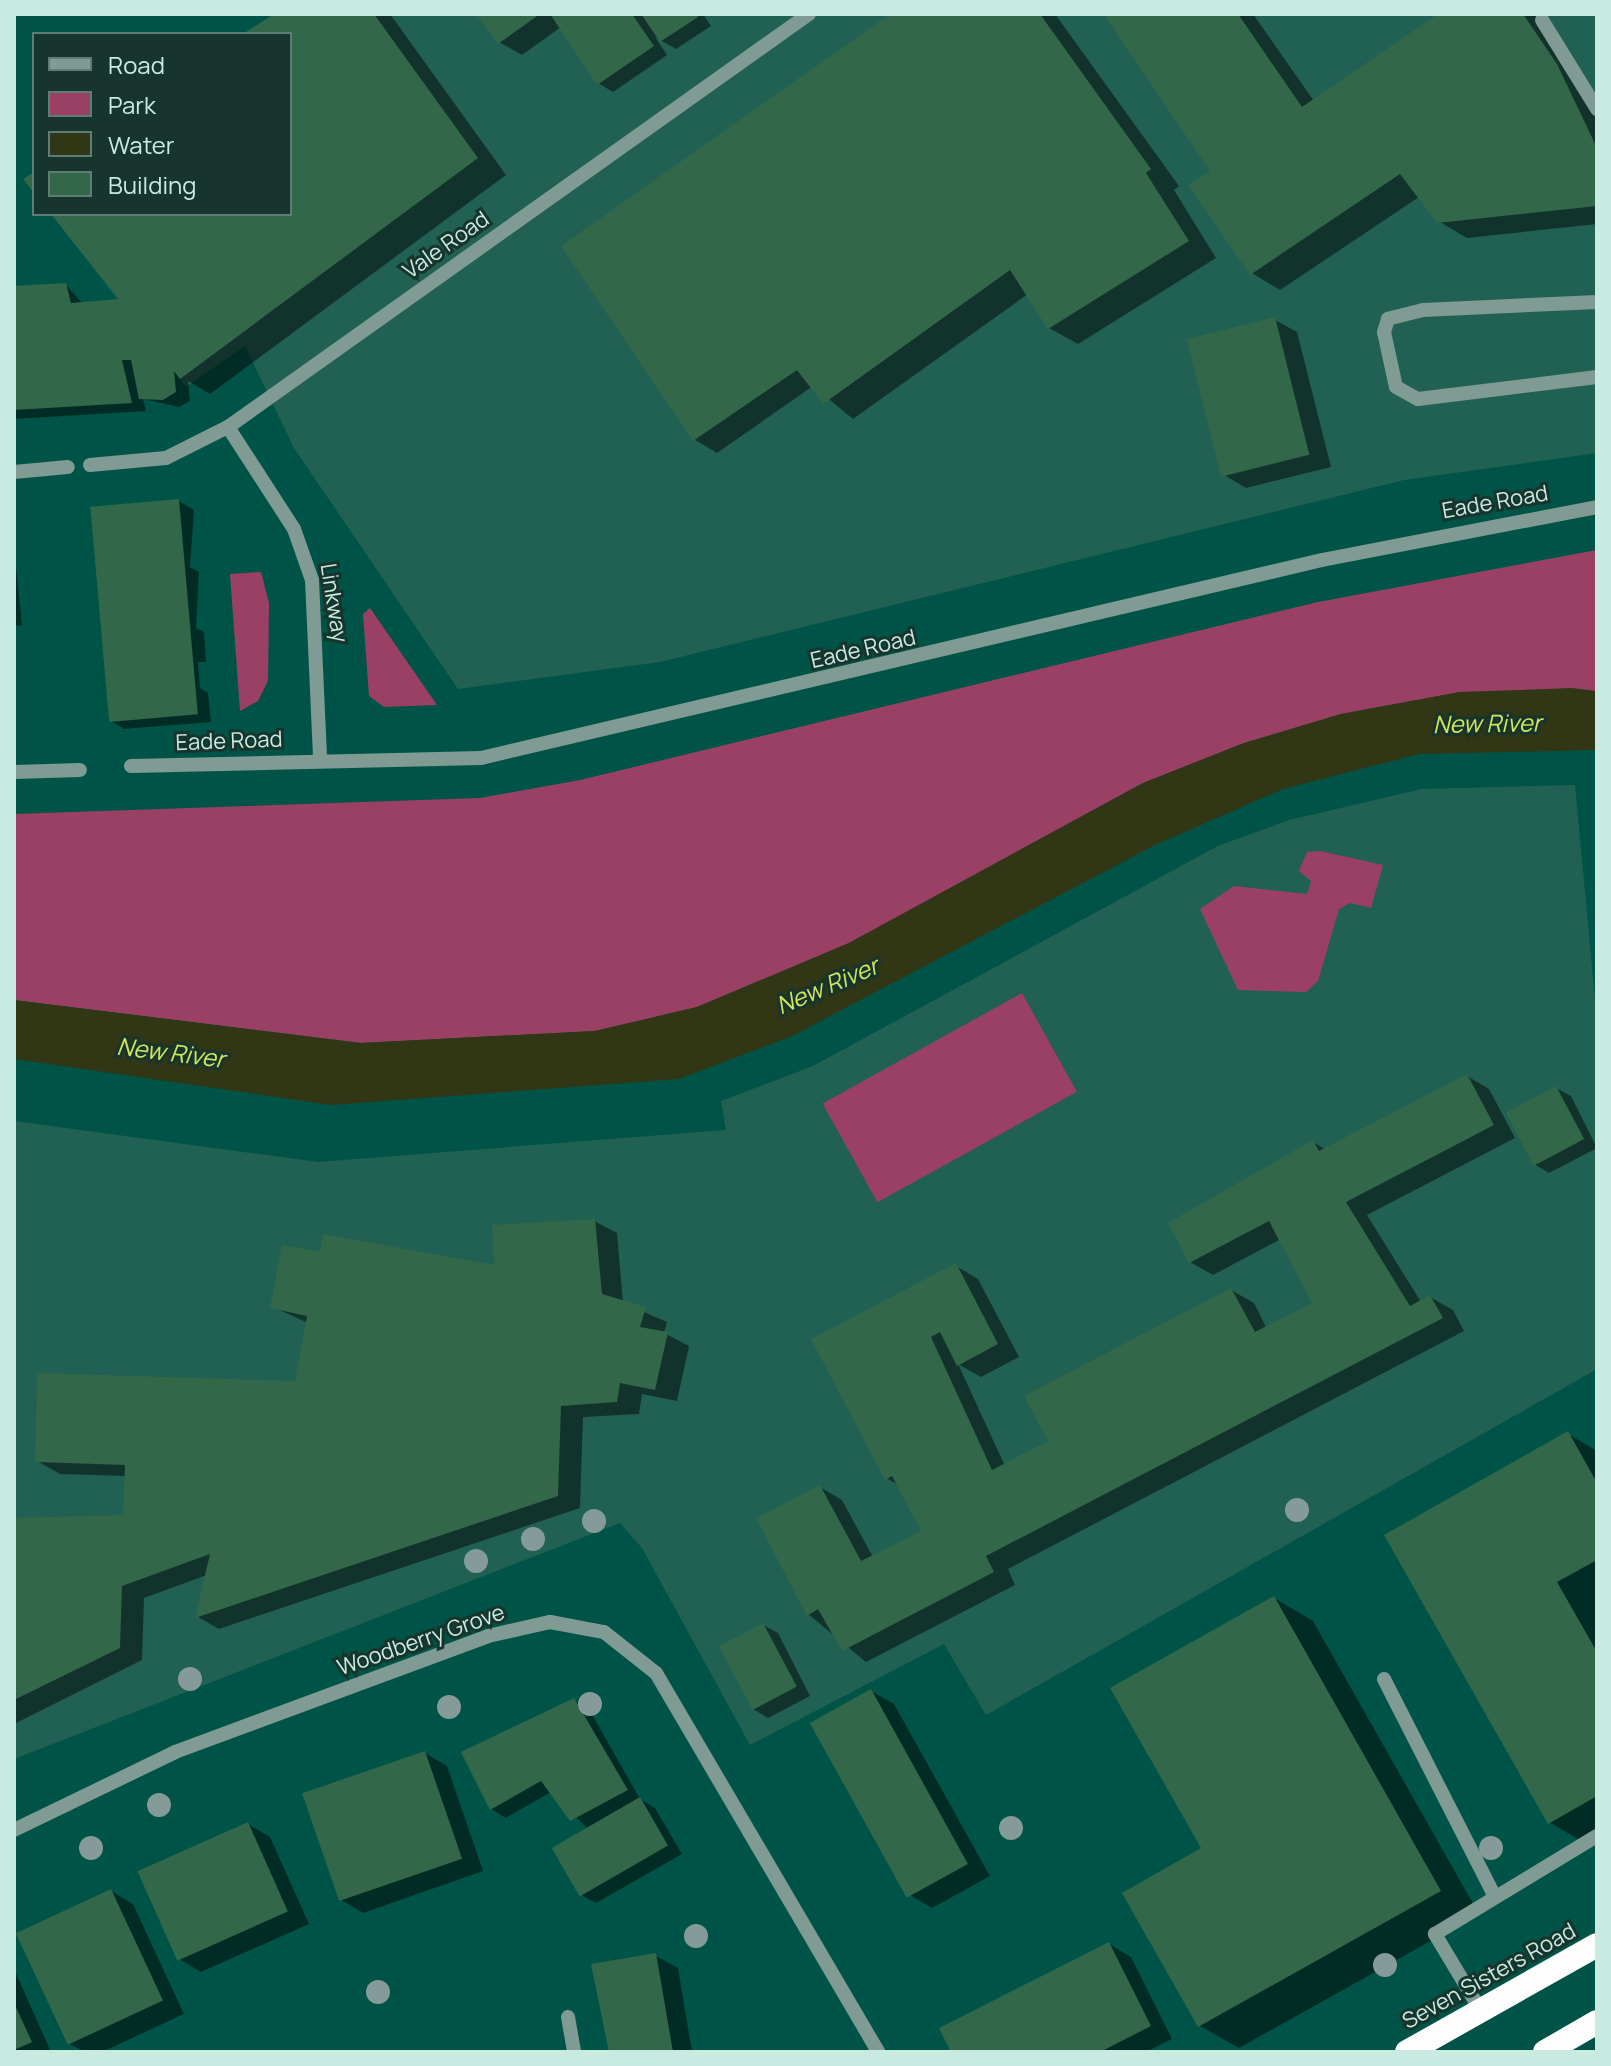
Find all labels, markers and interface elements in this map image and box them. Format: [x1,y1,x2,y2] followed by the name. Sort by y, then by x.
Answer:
[32,32,292,216] legend
[108,48,165,81] text: Road
[108,88,156,121] text: Park
[108,128,175,161] text: Water
[108,168,196,201] text: Building
[398,206,494,284] street label: Vale Road
[1440,480,1550,524] street label: Eade Road
[315,562,353,644] street label: Linkway
[808,624,918,674] street label: Eade Road
[1433,708,1541,738] water label: New River
[175,726,283,756] street label: Eade Road
[772,951,882,1019] water label: New River
[115,1031,227,1073] water label: New River
[334,1599,508,1681] street label: Woodberry Grove
[1398,1917,1580,2035] street label: Seven Sisters Road

